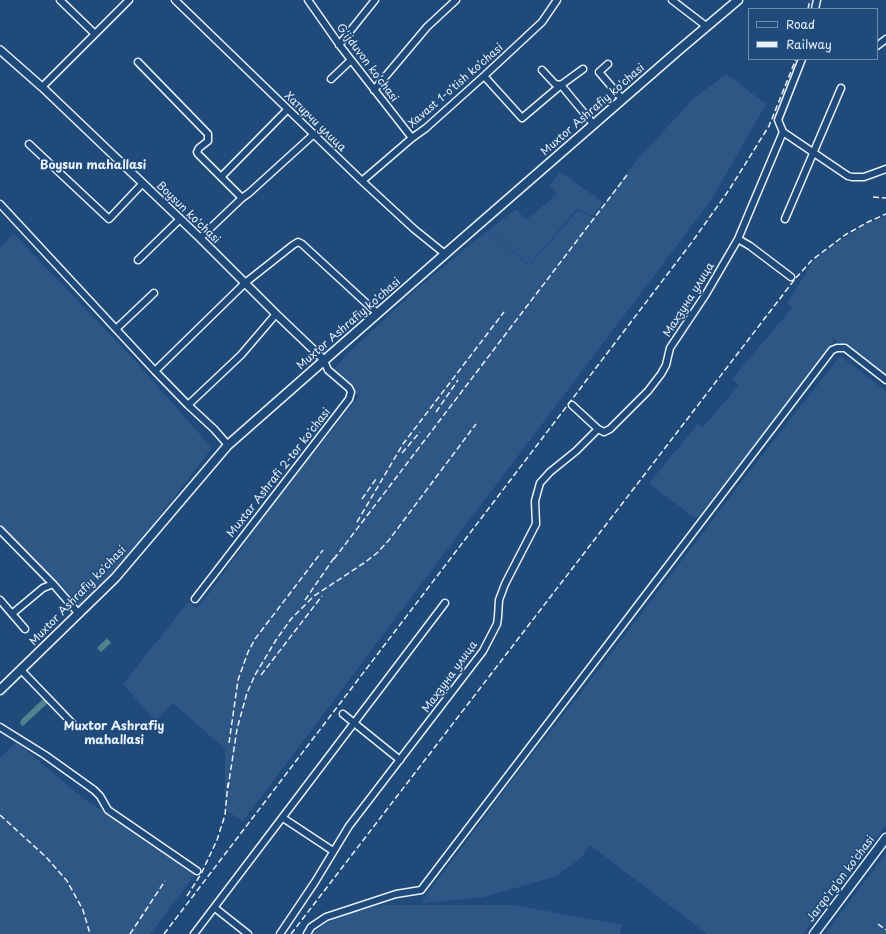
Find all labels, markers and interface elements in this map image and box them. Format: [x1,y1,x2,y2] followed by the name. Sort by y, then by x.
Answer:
[748,8,878,60] legend
[786,15,815,33] text: Road
[333,21,401,105] street label: G'ijduvon ko'chasi
[786,35,832,53] text: Railway
[406,41,506,131] street label: Xavast 1-o'tish ko'chasi
[538,61,648,159] street label: Muxtor Ashrafiy ko'chasi
[282,89,348,155] street label: Хатирчи улица
[40,159,146,173] district label: Boysun mahallasi
[154,179,222,247] street label: Boysun ko'chasi
[661,260,717,340] street label: Махзуна улица
[294,275,404,373] street label: Muxtor Ashrafiy ko'chasi
[224,406,334,540] street label: Muxtar Ashrafi 2-tor ko'chasi
[27,544,129,648] street label: Muxtor Ashrafiy ko'chasi
[420,639,480,715] street label: Махзуна улица
[64,720,164,748] district label: Muxtor Ashrafiy mahallasi
[804,833,878,925] street label: Jarqo'rg'on ko'chasi

